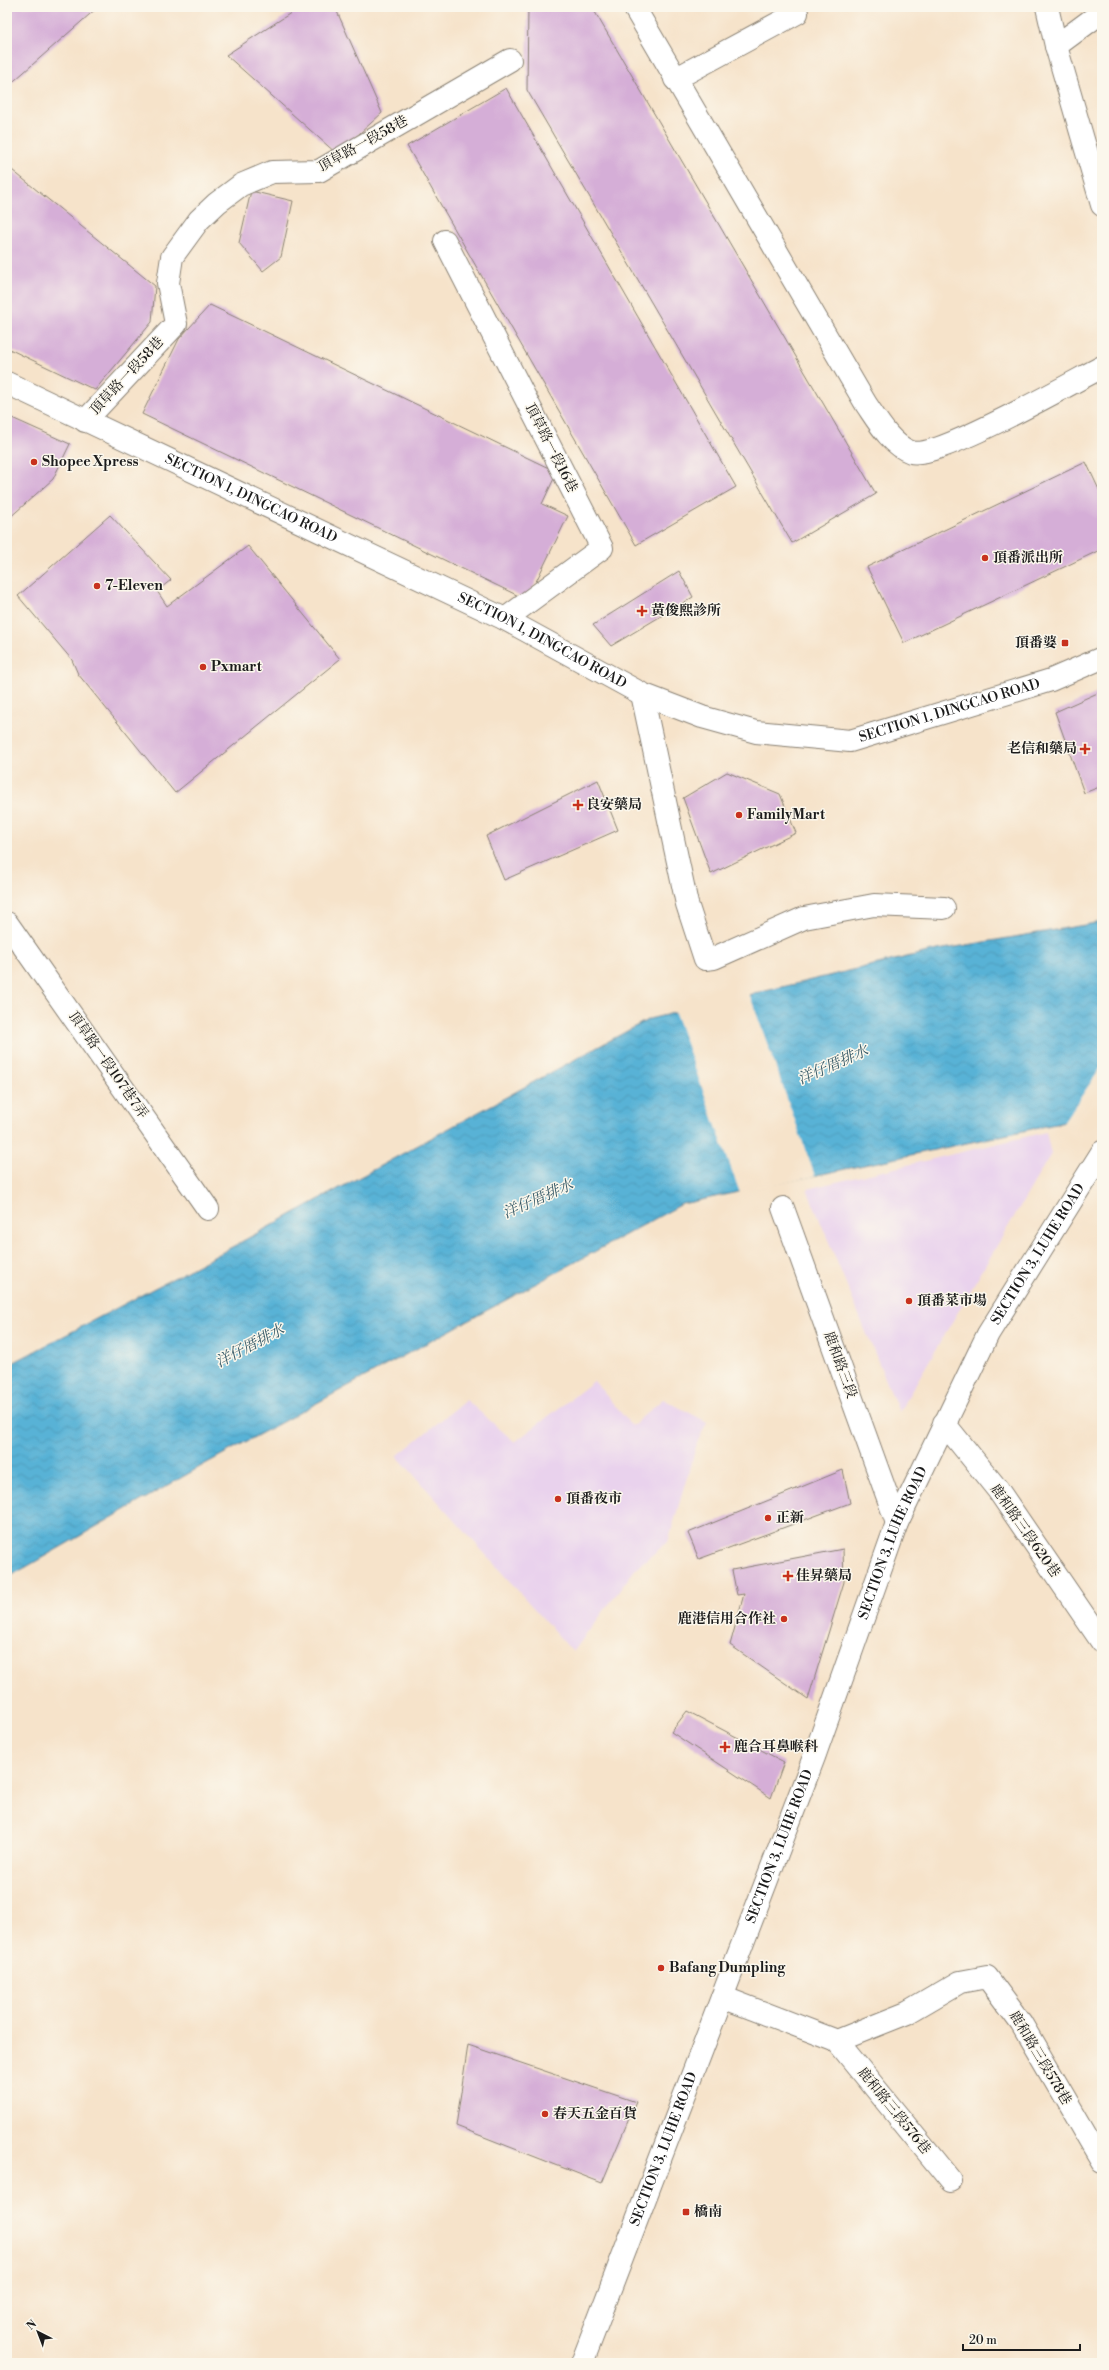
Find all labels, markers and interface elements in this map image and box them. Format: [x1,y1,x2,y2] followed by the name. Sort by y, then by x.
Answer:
[315,112,411,176] street label: 頂草路一段58巷
[86,333,168,419] street label: 頂草路一段58巷
[521,400,581,496] street label: 頂草路一段16巷
[162,450,340,547] street label: SECTION 1, DINGCAO ROAD
[42,453,139,471] place label: Shopee Xpress
[29,457,39,467] marker: Shopee Xpress
[993,549,1063,567] place label: 頂番派出所
[980,553,990,563] marker: 頂番派出所
[105,577,163,595] place label: 7-Eleven
[92,581,102,591] marker: 7-Eleven
[455,589,630,693] street label: SECTION 1, DINGCAO ROAD
[651,602,721,620] place label: 黃俊熙診所
[636,605,648,617] marker: 黃俊熙診所
[1015,634,1057,652] place label: 頂番婆
[1060,638,1070,648] marker: 頂番婆
[211,658,263,676] place label: Pxmart
[198,662,208,672] marker: Pxmart
[857,675,1042,747] street label: SECTION 1, DINGCAO ROAD
[1007,740,1077,758] place label: 老信和藥局
[1080,744,1090,754] marker: 老信和藥局
[586,796,642,814] place label: 良安藥局
[573,800,583,810] marker: 良安藥局
[747,806,826,824] place label: FamilyMart
[734,810,744,820] marker: FamilyMart
[64,1008,152,1122] street label: 頂草路一段107巷7弄
[795,1040,873,1089] water label: 洋仔厝排水
[500,1174,578,1223] water label: 洋仔厝排水
[987,1180,1089,1328] street label: SECTION 3, LUHE ROAD
[917,1292,987,1310] place label: 頂番菜市場
[904,1296,914,1306] marker: 頂番菜市場
[212,1319,289,1372] water label: 洋仔厝排水
[820,1329,860,1401] street label: 鹿和路三段
[854,1463,932,1622] street label: SECTION 3, LUHE ROAD
[986,1481,1064,1581] street label: 鹿和路三段620巷
[566,1490,622,1508] place label: 頂番夜市
[553,1494,563,1504] marker: 頂番夜市
[776,1509,804,1527] place label: 正新
[763,1513,773,1523] marker: 正新
[796,1567,852,1585] place label: 佳昇藥局
[783,1571,793,1581] marker: 佳昇藥局
[678,1610,776,1628] place label: 鹿港信用合作社
[779,1614,789,1624] marker: 鹿港信用合作社
[734,1738,819,1756] place label: 鹿合耳鼻喉科
[719,1741,731,1753] marker: 鹿合耳鼻喉科
[742,1767,817,1926] street label: SECTION 3, LUHE ROAD
[669,1959,786,1977] place label: Bafang Dumpling
[656,1963,666,1973] marker: Bafang Dumpling
[1005,2008,1075,2108] street label: 鹿和路三段578巷
[854,2064,934,2158] street label: 鹿和路三段576巷
[626,2069,702,2229] street label: SECTION 3, LUHE ROAD
[553,2105,637,2123] place label: 春天五金百貨
[540,2109,550,2119] marker: 春天五金百貨
[694,2203,722,2221] place label: 橋南
[681,2207,691,2217] marker: 橋南
[18,2312,58,2352] north arrow
[24,2317,40,2333] text: N
[963,2326,1080,2352] scale bar
[969,2333,997,2348] text: 20 m

